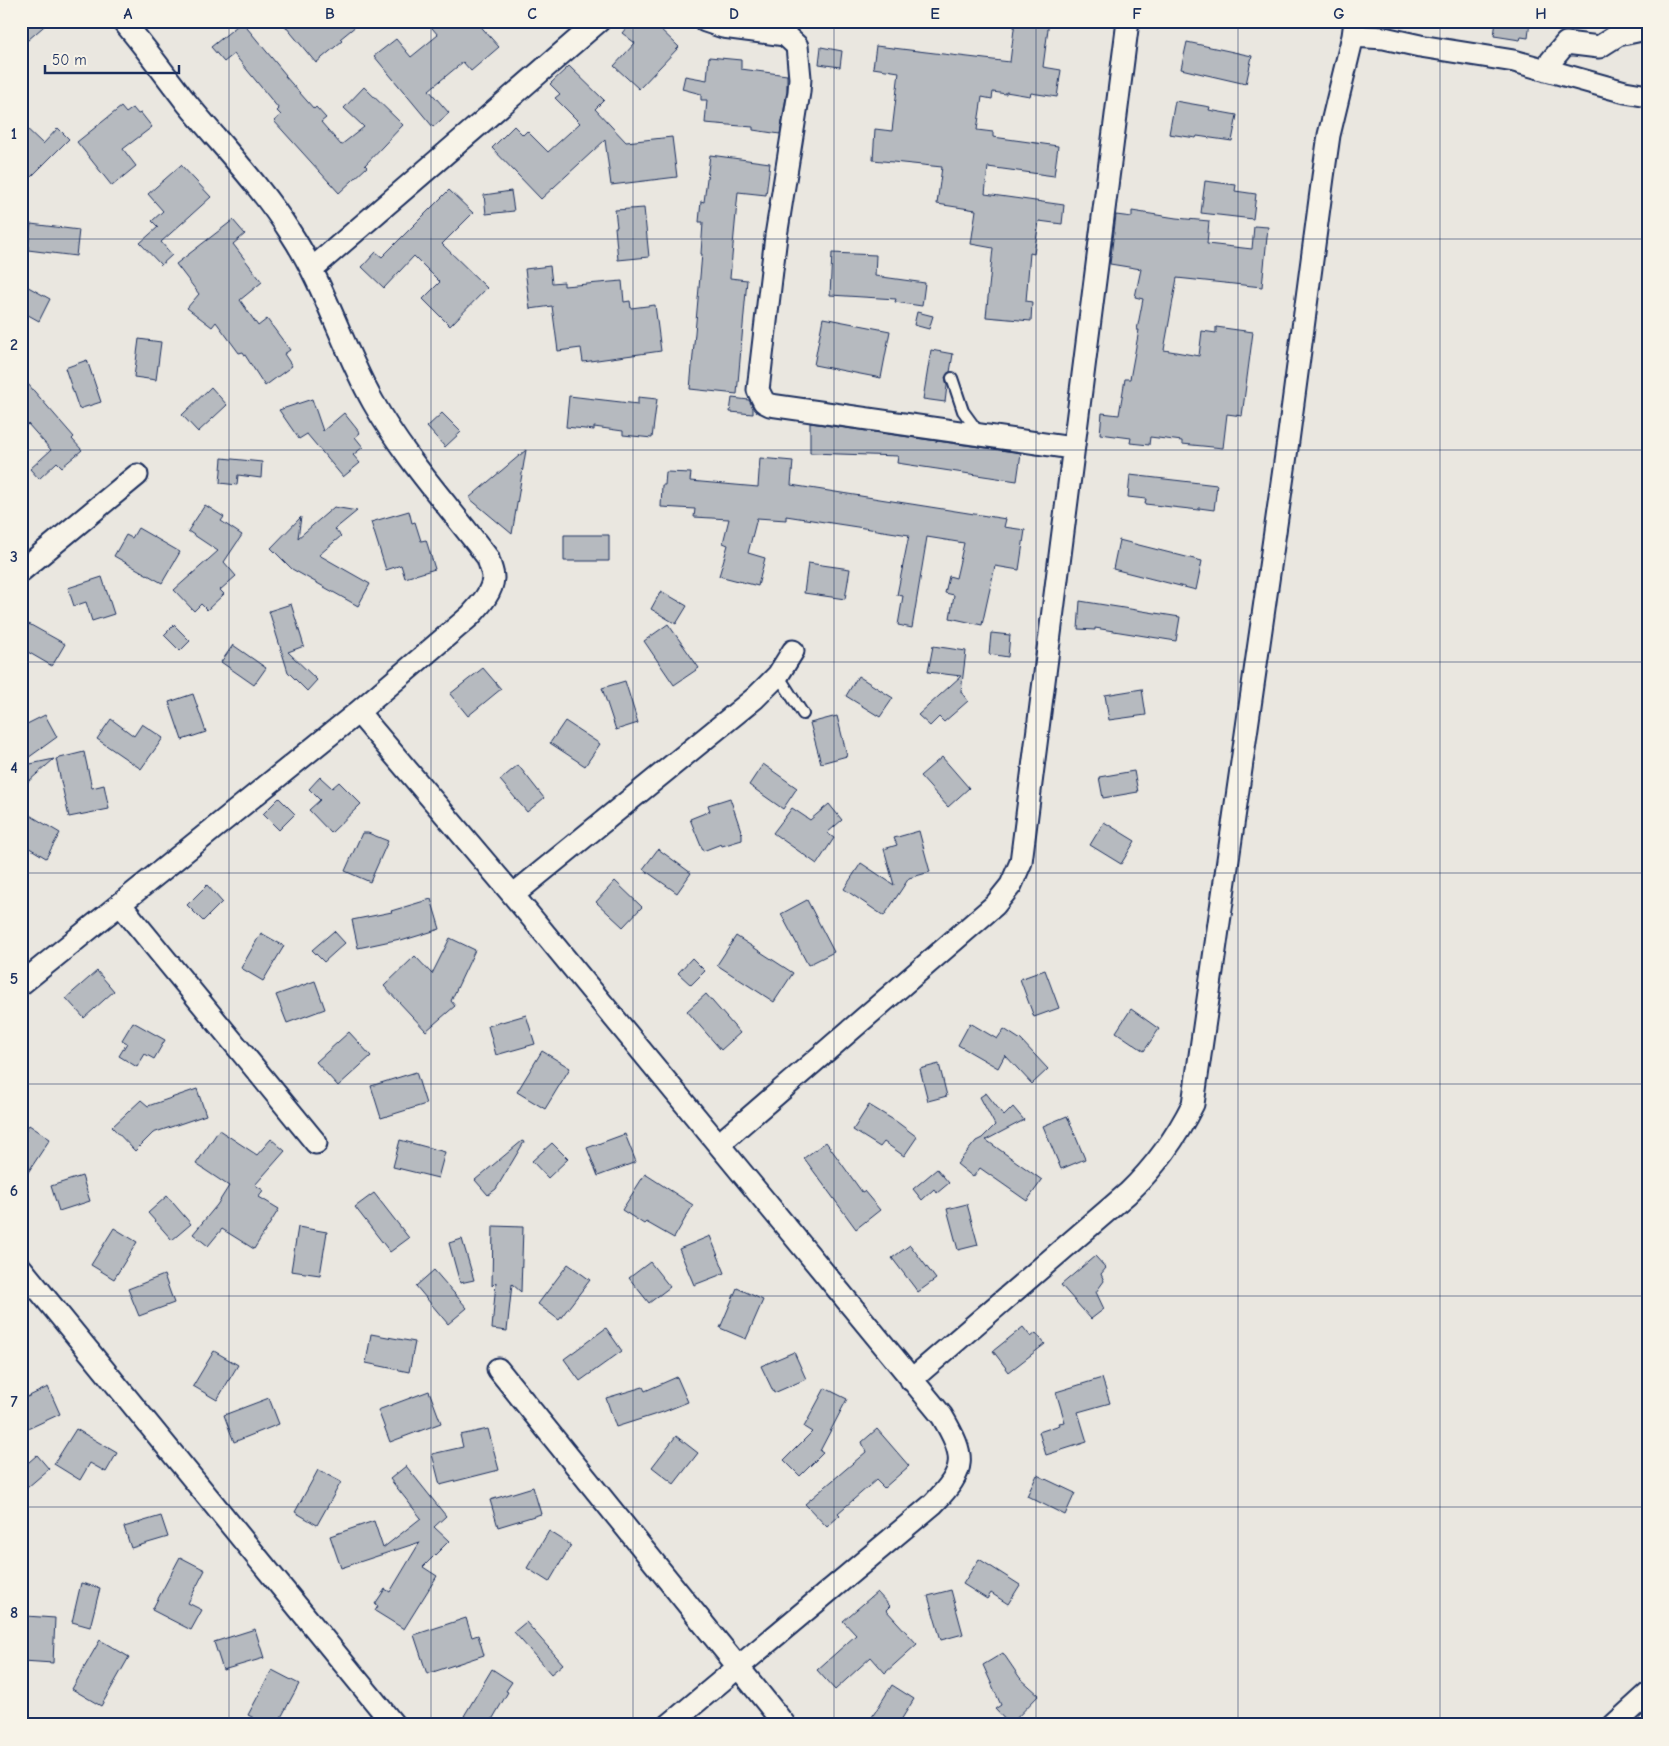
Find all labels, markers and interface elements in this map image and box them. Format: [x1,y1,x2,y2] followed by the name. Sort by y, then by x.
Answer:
[124,5,133,23] text: A
[325,5,335,23] text: B
[527,5,537,23] text: C
[729,5,739,23] text: D
[930,5,940,23] text: E
[1132,5,1142,23] text: F
[1333,5,1345,23] text: G
[1535,5,1547,23] text: H
[45,42,179,74] scale bar
[52,51,87,69] text: 50 m
[11,125,17,143] text: 1
[10,336,18,354] text: 2
[10,548,18,566] text: 3
[10,759,18,777] text: 4
[10,970,18,988] text: 5
[10,1182,18,1200] text: 6
[10,1393,18,1411] text: 7
[10,1604,18,1622] text: 8

